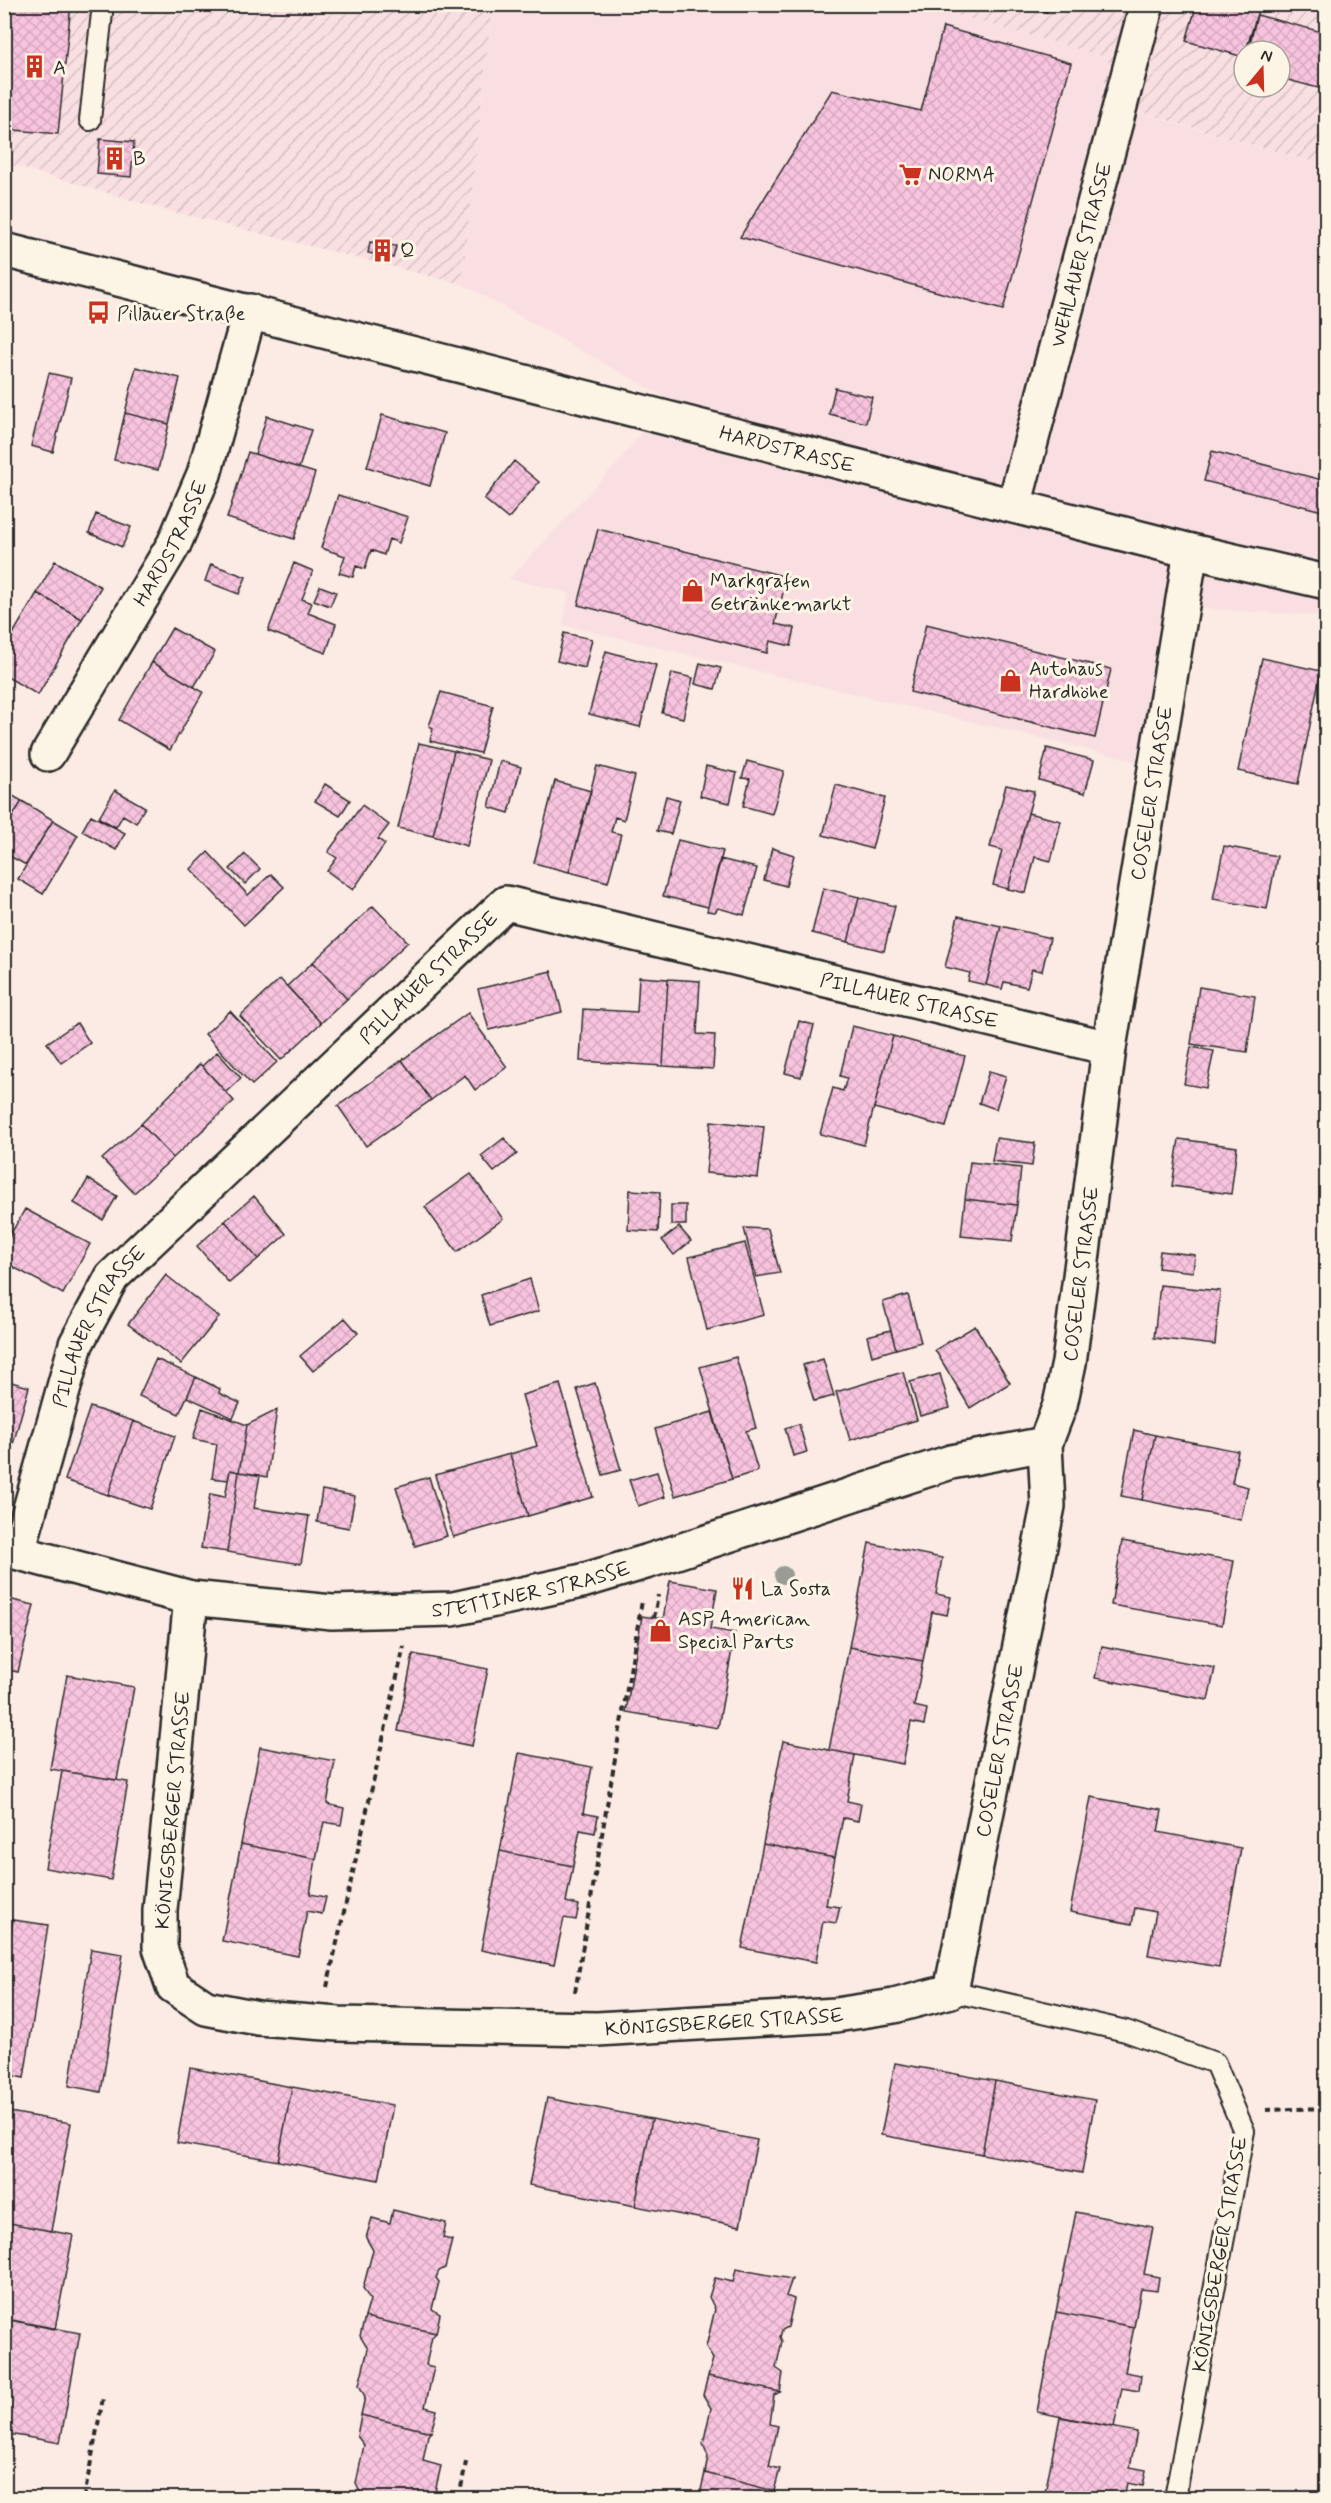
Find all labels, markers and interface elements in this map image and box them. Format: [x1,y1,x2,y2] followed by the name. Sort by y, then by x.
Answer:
[1232,39,1292,99] north arrow
[1258,45,1275,68] text: N
[22,54,48,80] building icon: A
[53,55,66,82] place label: A
[102,145,128,171] building icon: B
[133,146,146,173] place label: B
[1045,160,1119,351] street label: WEHLAUER STRASSE
[897,161,923,187] supermarket icon: NORMA
[928,162,995,189] place label: NORMA
[369,237,395,263] building icon: Q
[400,238,415,265] place label: Q
[86,300,112,326] bus stop icon: Pillauer Straße
[117,301,245,328] place label: Pillauer Straße
[716,420,857,480] street label: HARDSTRASSE
[128,476,215,612] street label: HARDSTRASSE
[710,568,852,618] place label: Markgrafen Getränkemarkt
[679,578,705,604] shop icon: Markgrafen Getränkemarkt
[1029,656,1109,706] place label: Autohaus Hardhöhe
[998,667,1024,693] shop icon: Autohaus Hardhöhe
[1125,704,1180,883] street label: COSELER STRASSE
[354,905,505,1050] street label: PILLAUER STRASSE
[817,967,1001,1036] street label: PILLAUER STRASSE
[1057,1185,1106,1363] street label: COSELER STRASSE
[47,1240,152,1411] street label: PILLAUER STRASSE
[431,1555,634,1625] street label: STETTINER STRASSE
[730,1575,756,1601] restaurant icon: La Sosta
[761,1576,831,1603] place label: La Sosta
[678,1606,810,1656] place label: ASP American Special Parts
[647,1617,673,1643] shop icon: ASP American Special Parts
[970,1661,1031,1840] street label: COSELER STRASSE
[150,1690,197,1930] street label: KÖNIGSBERGER STRASSE
[604,2002,846,2044] street label: KÖNIGSBERGER STRASSE
[1186,2134,1255,2374] street label: KÖNIGSBERGER STRASSE

